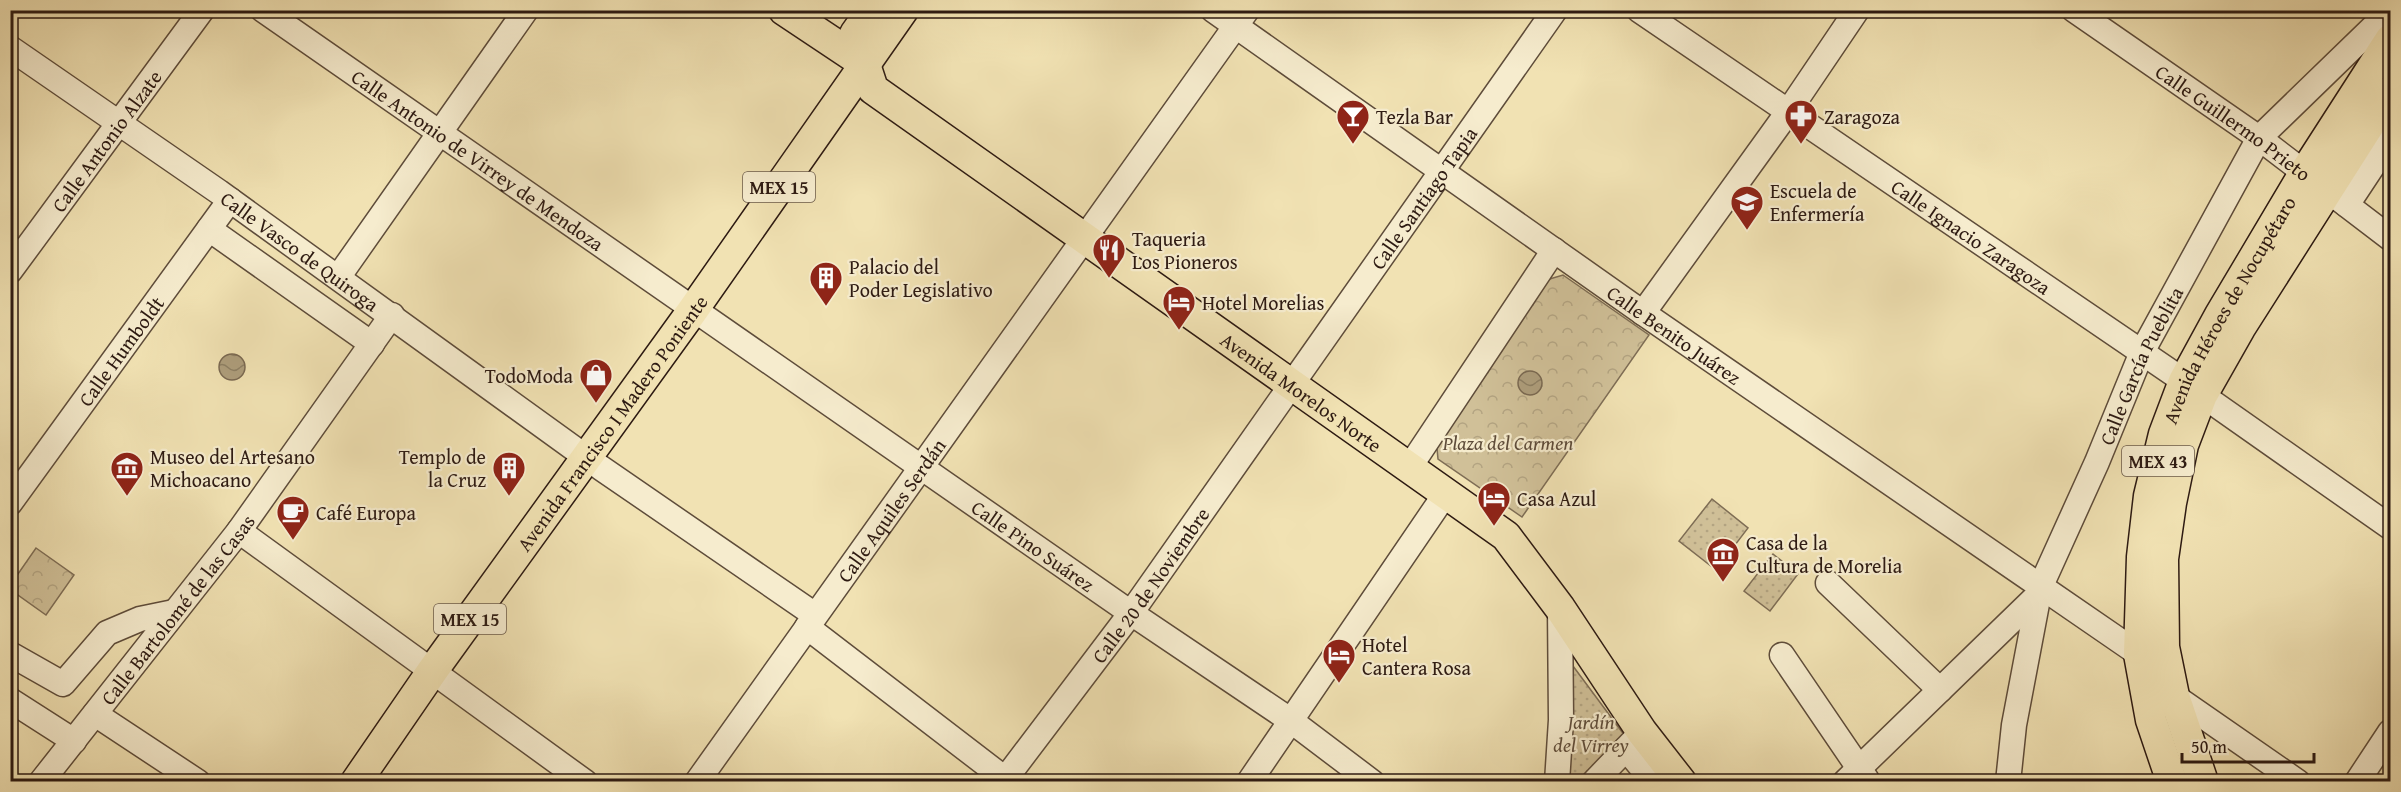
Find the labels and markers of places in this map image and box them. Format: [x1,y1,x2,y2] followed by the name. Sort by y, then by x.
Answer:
[1335,98,1371,145] bar icon: Tezla Bar
[1783,98,1819,145] pharmacy icon: Zaragoza
[1376,102,1453,131] place label: Tezla Bar
[1824,102,1900,131] place label: Zaragoza
[1770,176,1865,228] place label: Escuela de Enfermería
[1729,184,1765,231] school or university icon: Escuela de Enfermería
[1132,224,1238,276] place label: Taqueria Los Pioneros
[1091,232,1127,279] restaurant icon: Taqueria Los Pioneros
[849,252,993,304] place label: Palacio del Poder Legislativo
[808,260,844,307] building icon: Palacio del Poder Legislativo
[1161,284,1197,331] hotel icon: Hotel Morelias
[1202,288,1325,317] place label: Hotel Morelias
[578,357,614,404] shop icon: TodoModa
[485,361,574,390] place label: TodoModa
[150,442,315,494] place label: Museo del Artesano Michoacano
[399,442,486,494] place label: Templo de la Cruz
[109,450,145,497] museum icon: Museo del Artesano Michoacano
[491,450,527,497] building icon: Templo de la Cruz
[1476,480,1512,527] hotel icon: Casa Azul
[1517,484,1597,513] place label: Casa Azul
[275,494,311,541] cafe icon: Café Europa
[316,498,416,527] place label: Café Europa
[1746,528,1903,580] place label: Casa de la Cultura de Morelia
[1705,536,1741,583] museum icon: Casa de la Cultura de Morelia
[1362,630,1472,682] place label: Hotel Cantera Rosa
[1321,637,1357,684] hotel icon: Hotel Cantera Rosa

